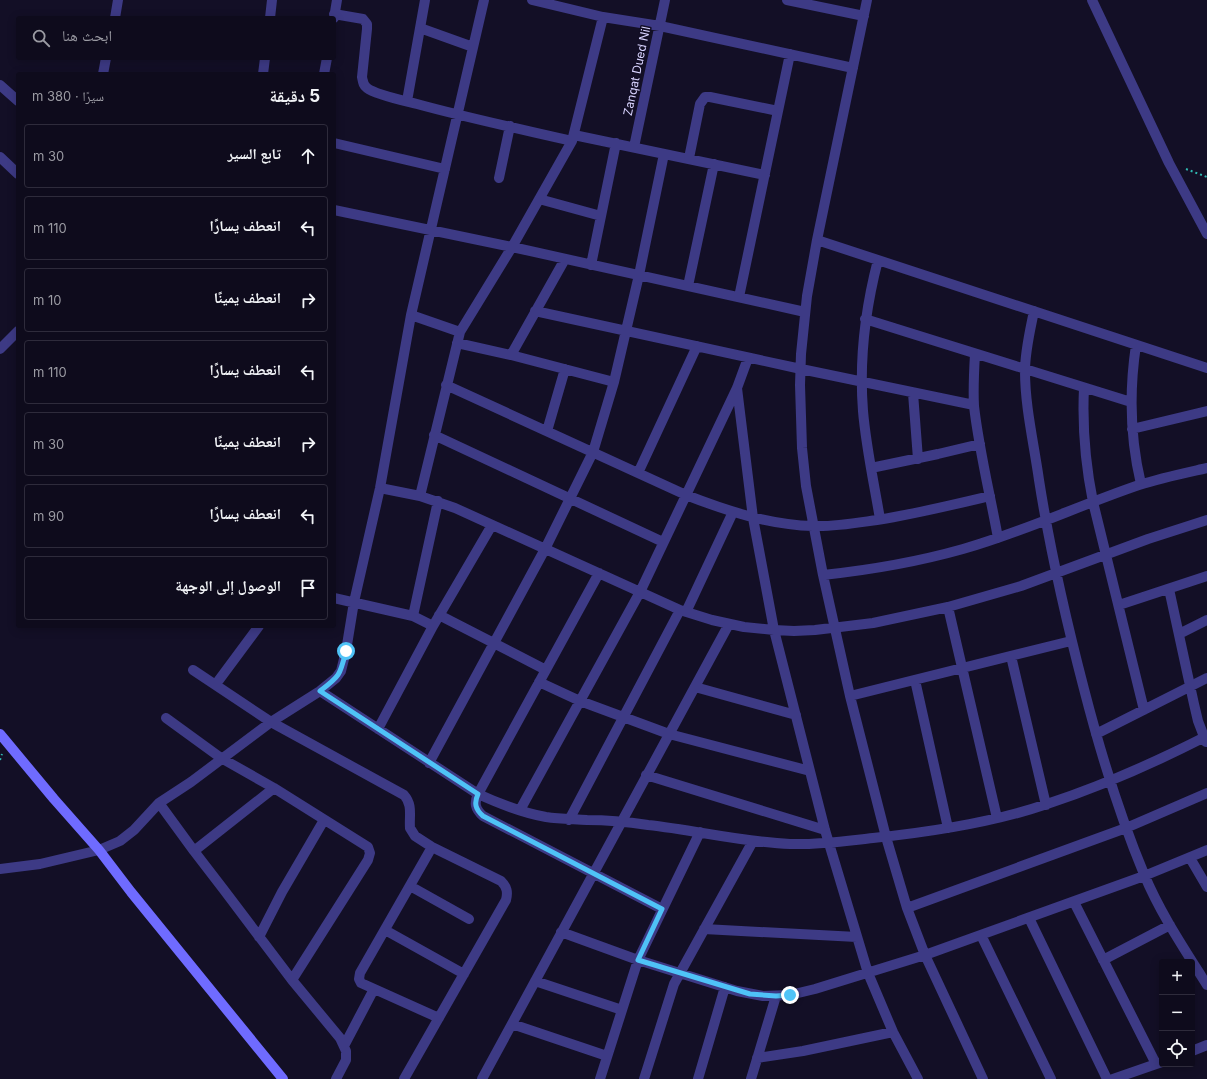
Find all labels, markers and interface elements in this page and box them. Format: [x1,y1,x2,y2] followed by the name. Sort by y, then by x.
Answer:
[16,16,336,60] search box
[620,25,653,117] street label: Zanqat Dued Nil
[62,26,112,45] text: ابحث هنا
[30,27,52,49] icon: search
[269,86,320,106] text: 5 دقيقة
[32,88,104,104] text: سيرًا · 380 m
[227,144,281,163] text: تابع السير
[297,145,319,167] icon: ahead
[33,148,64,164] text: 30 m
[209,216,281,235] text: انعطف يسارًا
[297,217,319,239] icon: left
[33,220,67,236] text: 110 m
[214,288,281,307] text: انعطف يمينًا
[297,289,319,311] icon: right
[33,292,62,308] text: 10 m
[209,360,281,379] text: انعطف يسارًا
[297,361,319,383] icon: left
[33,364,67,380] text: 110 m
[214,432,281,451] text: انعطف يمينًا
[297,433,319,455] icon: right
[33,436,64,452] text: 30 m
[209,504,281,523] text: انعطف يسارًا
[297,505,319,527] icon: left
[33,508,64,524] text: 90 m
[175,576,281,595] text: الوصول إلى الوجهة
[297,577,319,599] icon: arrive
[337,642,355,660] route start
[1159,959,1195,1067] map controls
[1159,959,1195,995] button: +
[781,986,799,1004] route end
[1159,995,1195,1031] button: −
[1159,1031,1195,1067] button: locate

